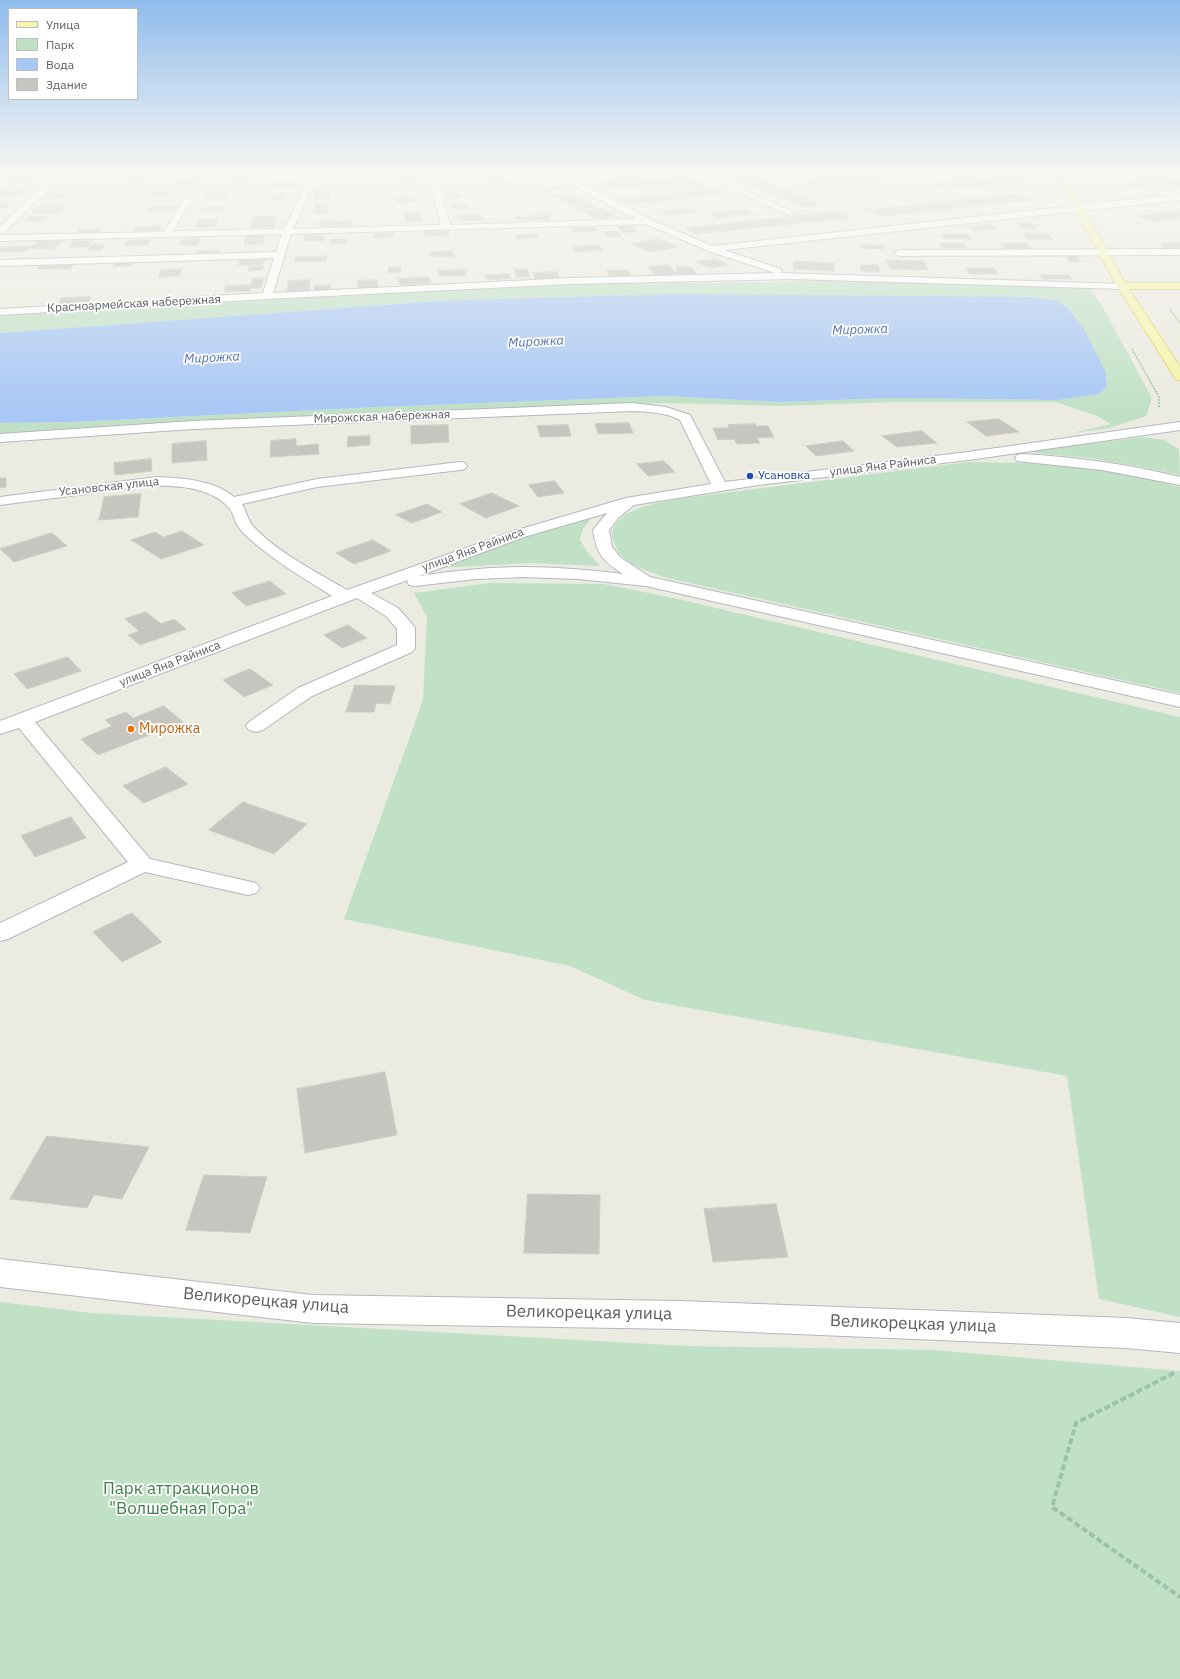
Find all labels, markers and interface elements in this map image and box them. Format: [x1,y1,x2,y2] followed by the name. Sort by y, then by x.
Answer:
[8,8,138,100] legend
[46,17,80,32] text: Улица
[46,37,74,52] text: Парк
[46,57,74,72] text: Вода
[46,77,87,92] text: Здание
[47,292,221,316] street label: Красноармейская набережная
[832,321,888,339] water label: Мирожка
[508,333,564,351] water label: Мирожка
[184,349,240,367] water label: Мирожка
[313,407,451,427] street label: Мирожская набережная
[829,452,937,480] street label: улица Яна Райниса
[758,469,810,483] place label: Усановка
[745,471,755,481] marker: Усановка
[58,475,160,499] street label: Усановская улица
[420,525,526,575] street label: улица Яна Райниса
[117,638,223,690] street label: улица Яна Райниса
[139,721,200,737] place label: Мирожка
[126,724,136,734] marker: Мирожка
[182,1284,350,1318] street label: Великорецкая улица
[506,1301,672,1325] street label: Великорецкая улица
[829,1311,997,1337] street label: Великорецкая улица
[103,1479,259,1519] park label: Парк аттракционов "Волшебная Гора"

